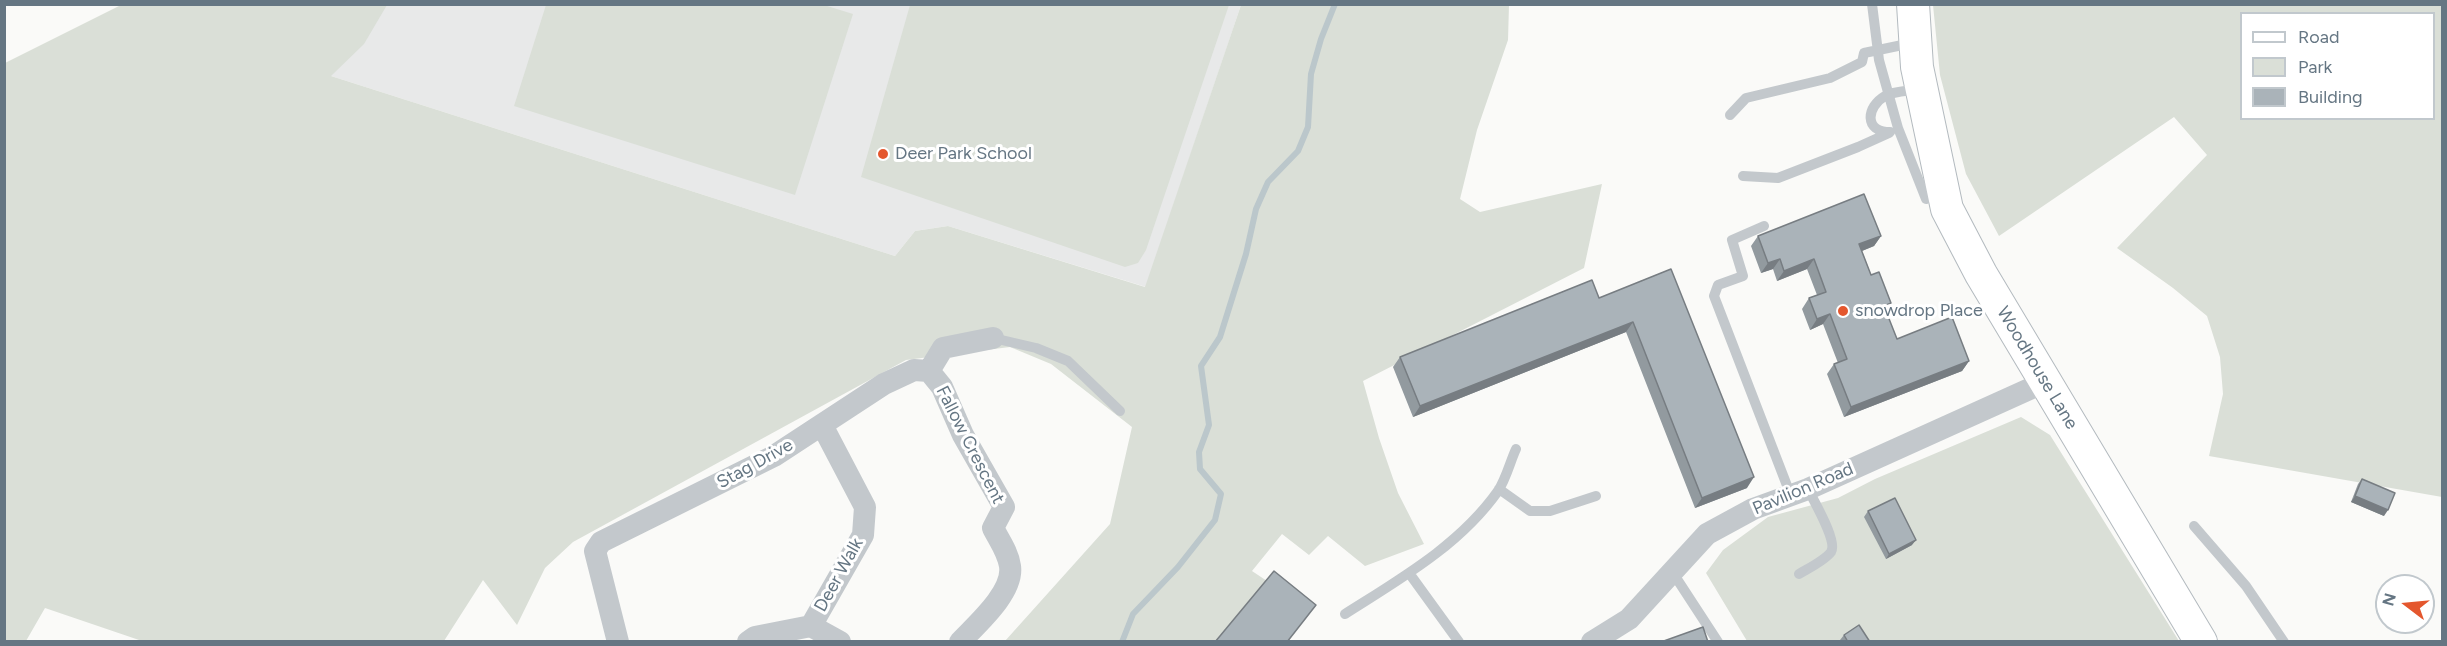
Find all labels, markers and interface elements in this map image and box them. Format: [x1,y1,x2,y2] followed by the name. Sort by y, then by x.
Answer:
[2240,12,2435,120] legend
[2298,26,2339,48] text: Road
[2298,56,2332,78] text: Park
[2298,86,2363,108] text: Building
[895,143,1032,165] place label: Deer Park School
[876,147,890,161] marker: Deer Park School
[1855,300,1983,322] place label: snowdrop Place
[1992,303,2082,433] street label: Woodhouse Lane
[1836,304,1850,318] marker: snowdrop Place
[931,383,1009,507] street label: Fallow Crescent
[713,434,797,494] street label: Stag Drive
[1749,458,1857,520] street label: Pavilion Road
[810,534,868,616] street label: Deer Walk
[2375,574,2435,634] north arrow
[2378,591,2400,608] text: N

